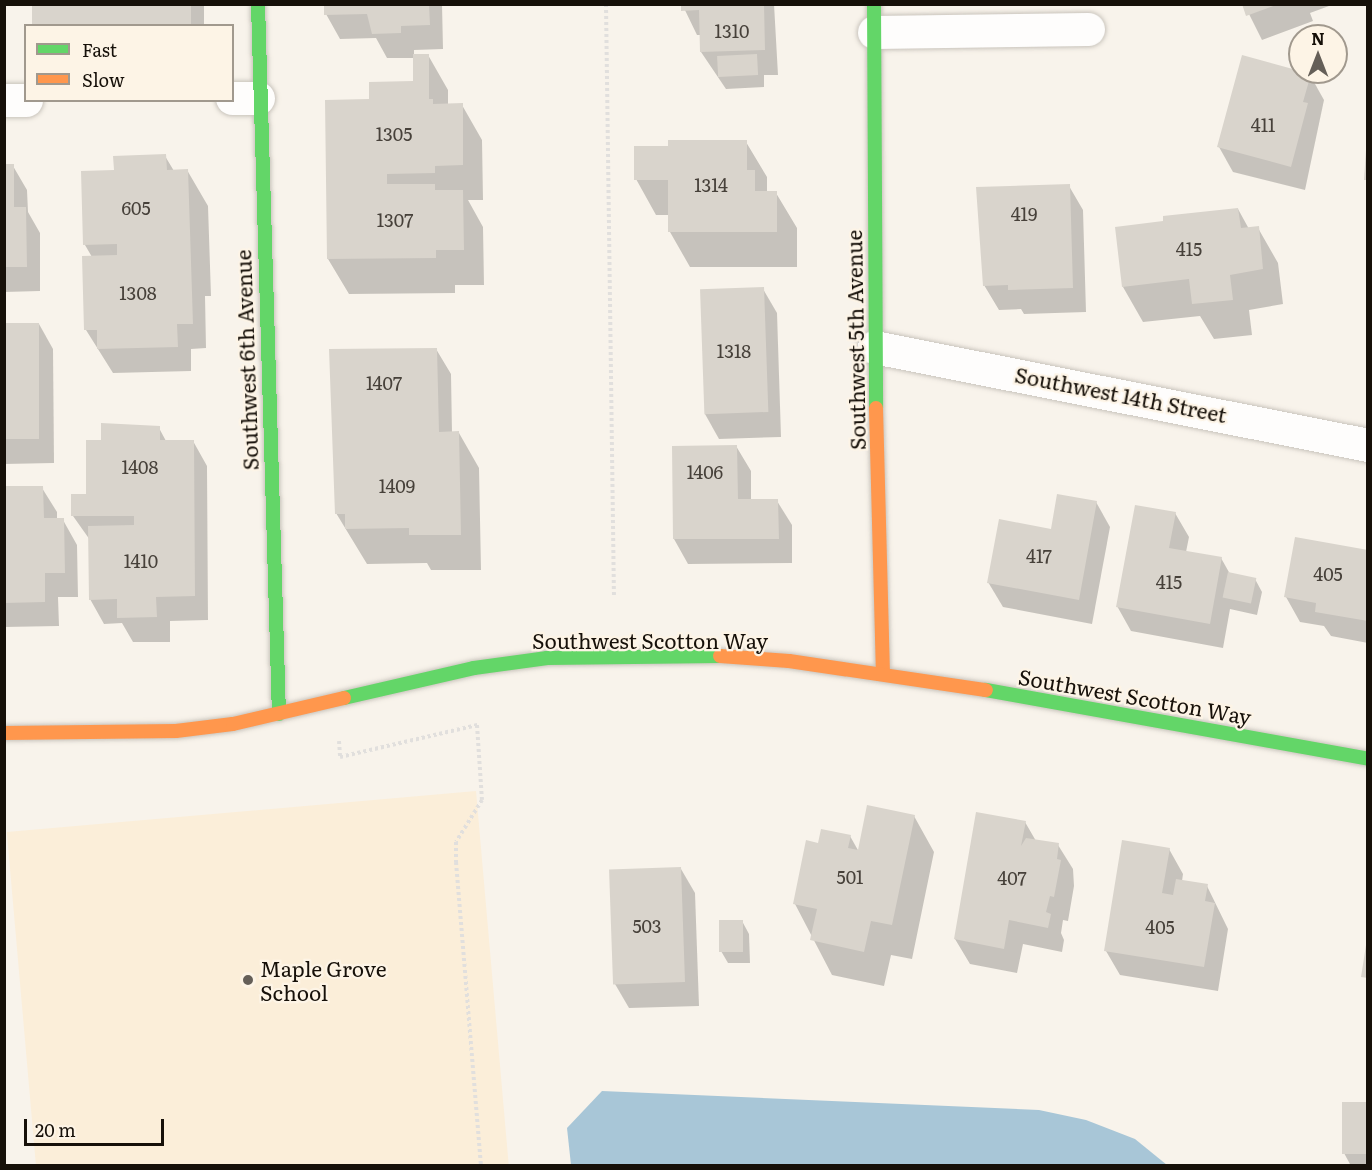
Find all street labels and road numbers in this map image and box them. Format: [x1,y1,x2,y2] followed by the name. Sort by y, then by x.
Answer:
[840,230,870,450] street label: Southwest 5th Avenue
[230,249,262,471] street label: Southwest 6th Avenue
[1013,361,1229,427] street label: Southwest 14th Street
[532,627,768,653] street label: Southwest Scotton Way
[1016,663,1254,729] street label: Southwest Scotton Way

